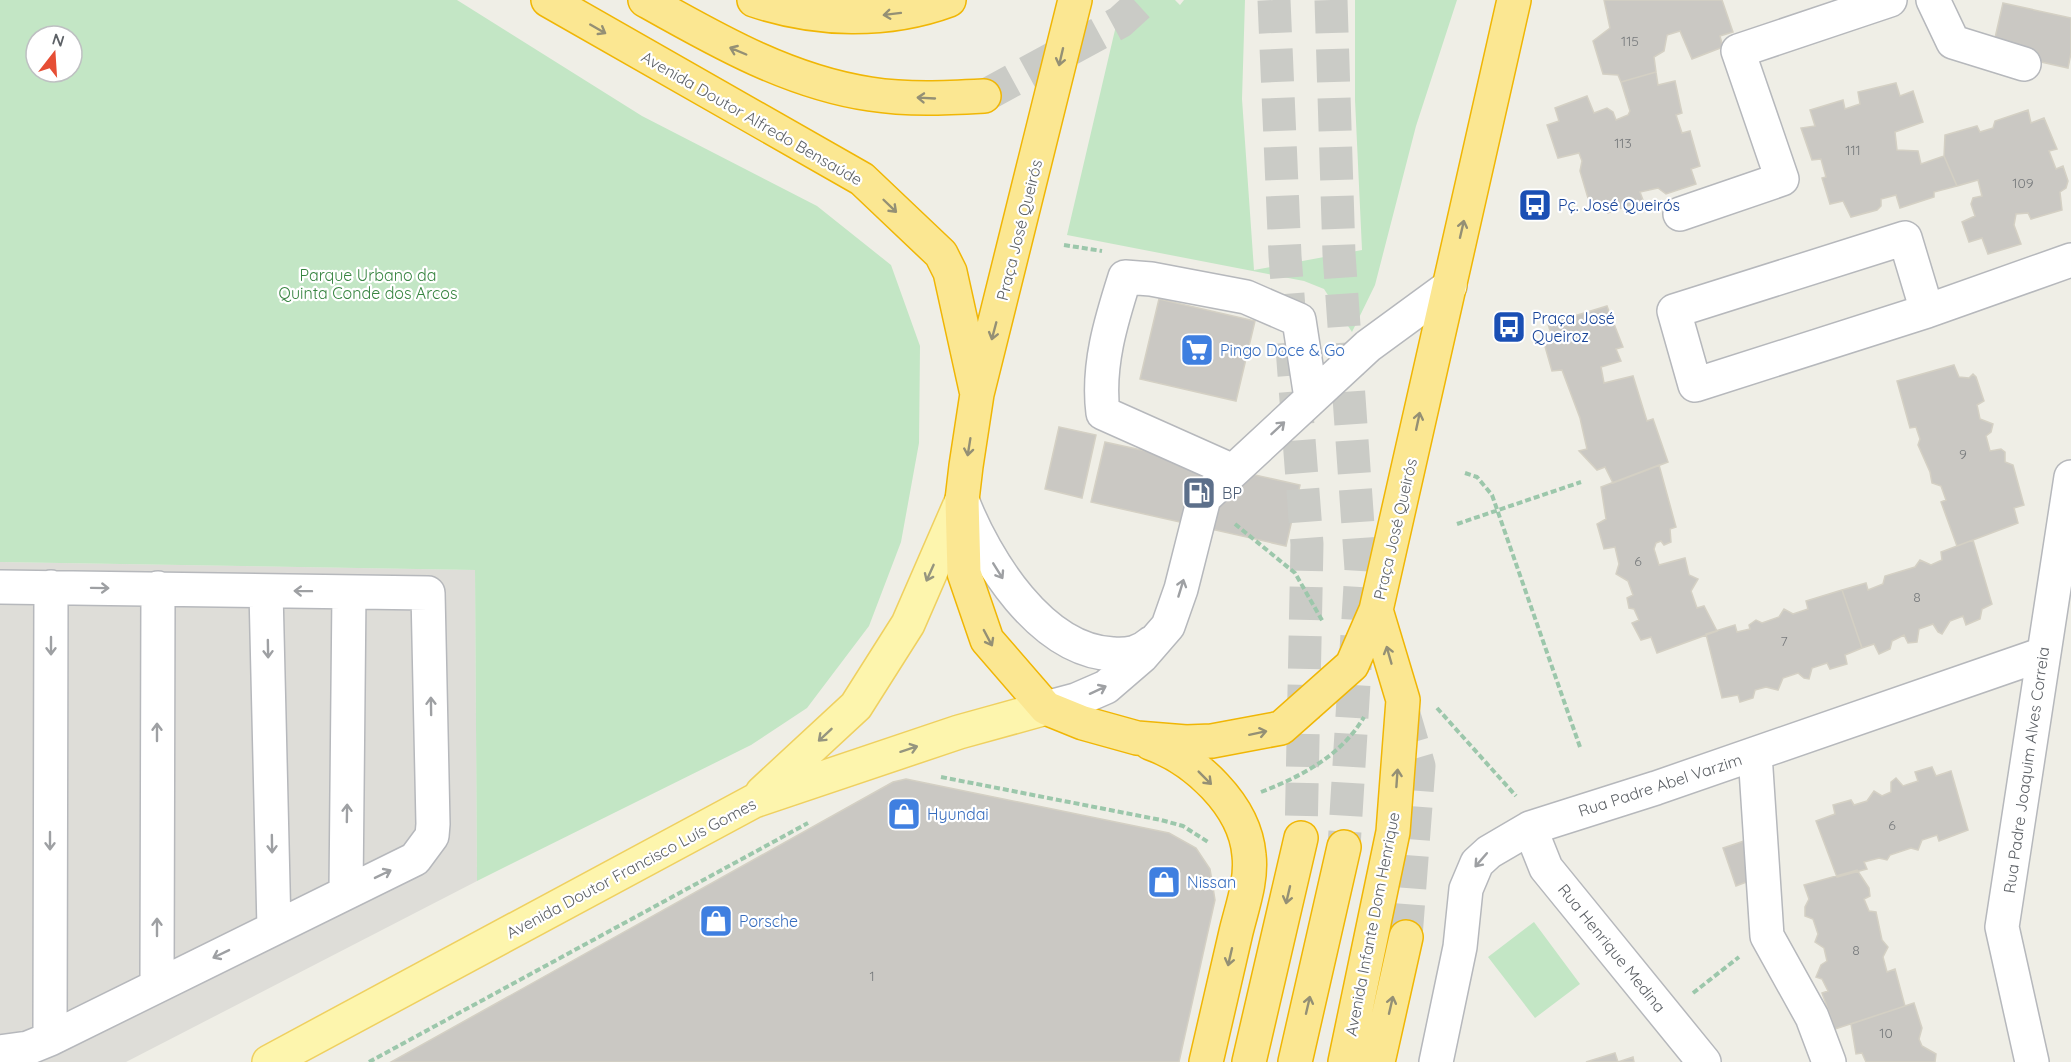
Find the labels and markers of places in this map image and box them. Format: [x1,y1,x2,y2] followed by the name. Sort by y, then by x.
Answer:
[1517,187,1553,223] bus stop icon: Pç. José Queirós
[1558,195,1680,215] place label: Pç. José Queirós
[1532,308,1615,346] place label: Praça José Queiroz
[1491,309,1527,345] bus stop icon: Praça José Queiroz
[1179,332,1215,368] supermarket icon: Pingo Doce & Go
[1220,340,1345,360] place label: Pingo Doce & Go
[1181,475,1217,511] fuel station icon: BP
[1222,483,1242,503] place label: BP
[886,796,922,832] shop icon: Hyundai
[927,804,989,824] place label: Hyundai
[1146,864,1182,900] shop icon: Nissan
[1187,872,1236,892] place label: Nissan
[698,903,734,939] shop icon: Porsche
[739,911,798,931] place label: Porsche

